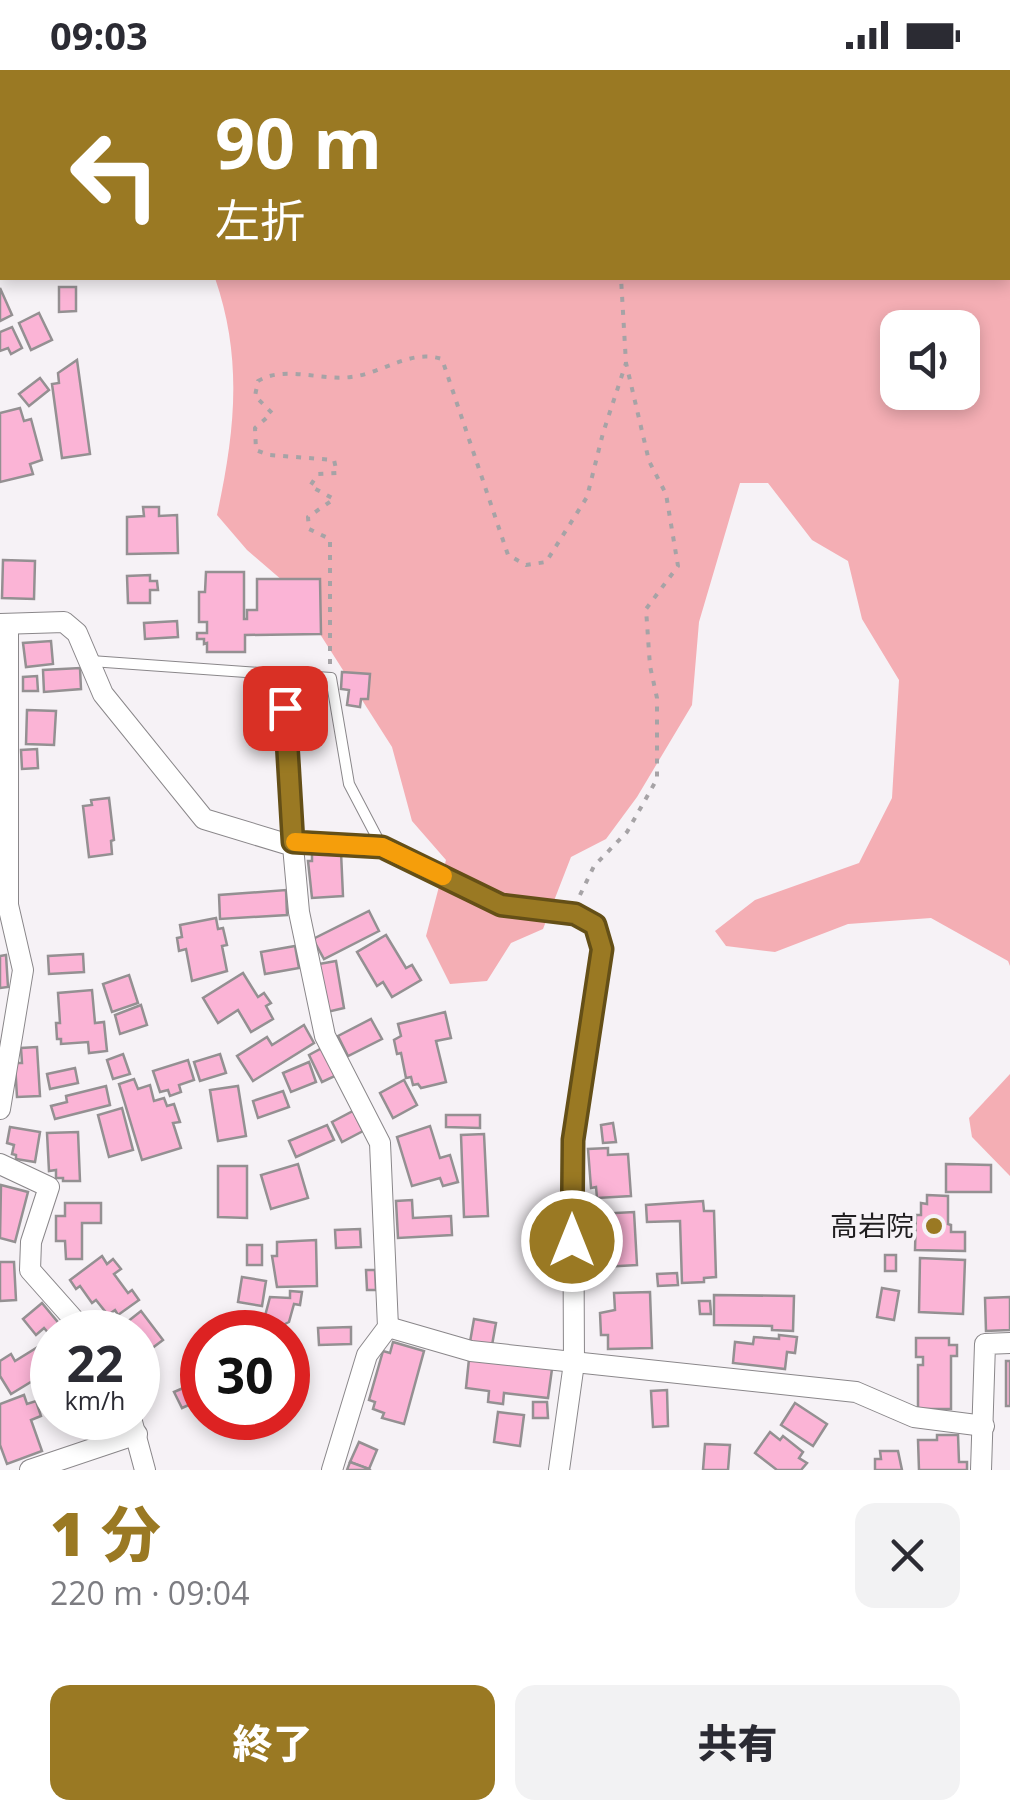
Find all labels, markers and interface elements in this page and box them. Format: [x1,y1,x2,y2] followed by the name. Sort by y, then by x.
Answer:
[50,9,148,61] text: 09:03
[215,94,382,190] text: 90 m
[50,110,180,240] icon: left
[215,189,305,250] text: 左折
[880,310,980,410] map controls
[880,310,980,410] button: sound
[243,666,328,751] pin
[258,681,313,736] icon: arrive
[520,1189,624,1293] position arrow
[830,1206,914,1244] place label: 高岩院
[923,1215,945,1237] marker: 高岩院
[180,1310,310,1440] speed limit sign: 30
[66,1329,124,1397] text: 22
[65,1383,125,1417] text: km/h
[50,1492,161,1574] text: 1 分
[855,1503,960,1608] button: close
[50,1571,249,1614] text: 220 m · 09:04
[50,1685,495,1800] button: 終了
[515,1685,960,1800] button: 共有

